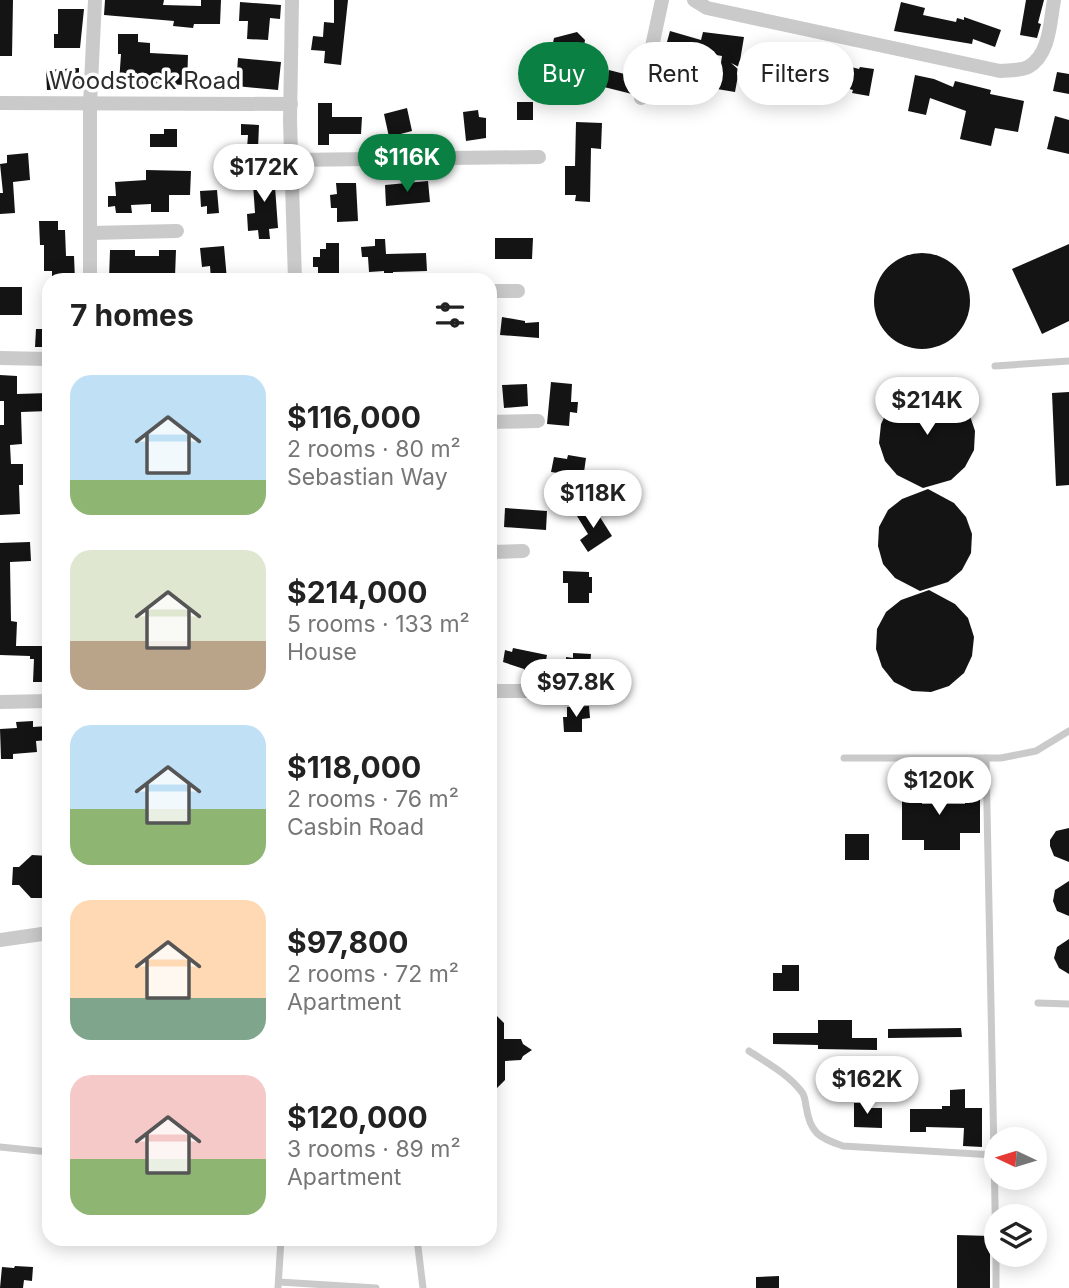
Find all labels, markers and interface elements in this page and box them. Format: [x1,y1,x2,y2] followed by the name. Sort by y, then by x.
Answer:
[518,42,609,105] chip: Buy
[623,42,723,105] chip: Rent
[737,42,854,105] chip: Filters
[49,66,241,95] street label: Woodstock Road
[358,134,456,194] pin: $116K
[374,143,440,171] text: $116K
[215,144,313,204] pin: $172K
[229,153,299,181] text: $172K
[431,296,469,334] icon: filters
[70,297,194,333] text: 7 homes
[878,378,976,437] pin: $214K
[891,386,963,414] text: $214K
[287,399,421,435] text: $116,000
[126,403,210,487] icon: home
[287,435,461,463] text: 2 rooms · 80 m²
[287,463,448,491] text: Sebastian Way
[544,470,642,530] pin: $118K
[560,479,626,507] text: $118K
[287,574,428,610] text: $214,000
[126,578,210,662] icon: home
[287,610,470,638] text: 5 rooms · 133 m²
[287,638,357,666] text: House
[519,660,633,719] pin: $97.8K
[537,668,615,696] text: $97.8K
[287,749,421,785] text: $118,000
[126,753,210,837] icon: home
[890,758,988,817] pin: $120K
[903,766,975,794] text: $120K
[287,785,459,813] text: 2 rooms · 76 m²
[287,813,424,841] text: Casbin Road
[287,924,408,960] text: $97,800
[126,928,210,1012] icon: home
[287,960,459,988] text: 2 rooms · 72 m²
[287,988,401,1016] text: Apartment
[818,1056,916,1116] pin: $162K
[832,1065,902,1093] text: $162K
[287,1099,428,1135] text: $120,000
[126,1103,210,1187] icon: home
[984,1127,1046,1190] north arrow
[984,1127,1047,1267] map controls
[287,1135,461,1163] text: 3 rooms · 89 m²
[287,1163,401,1191] text: Apartment
[984,1204,1047,1267] button: layers

